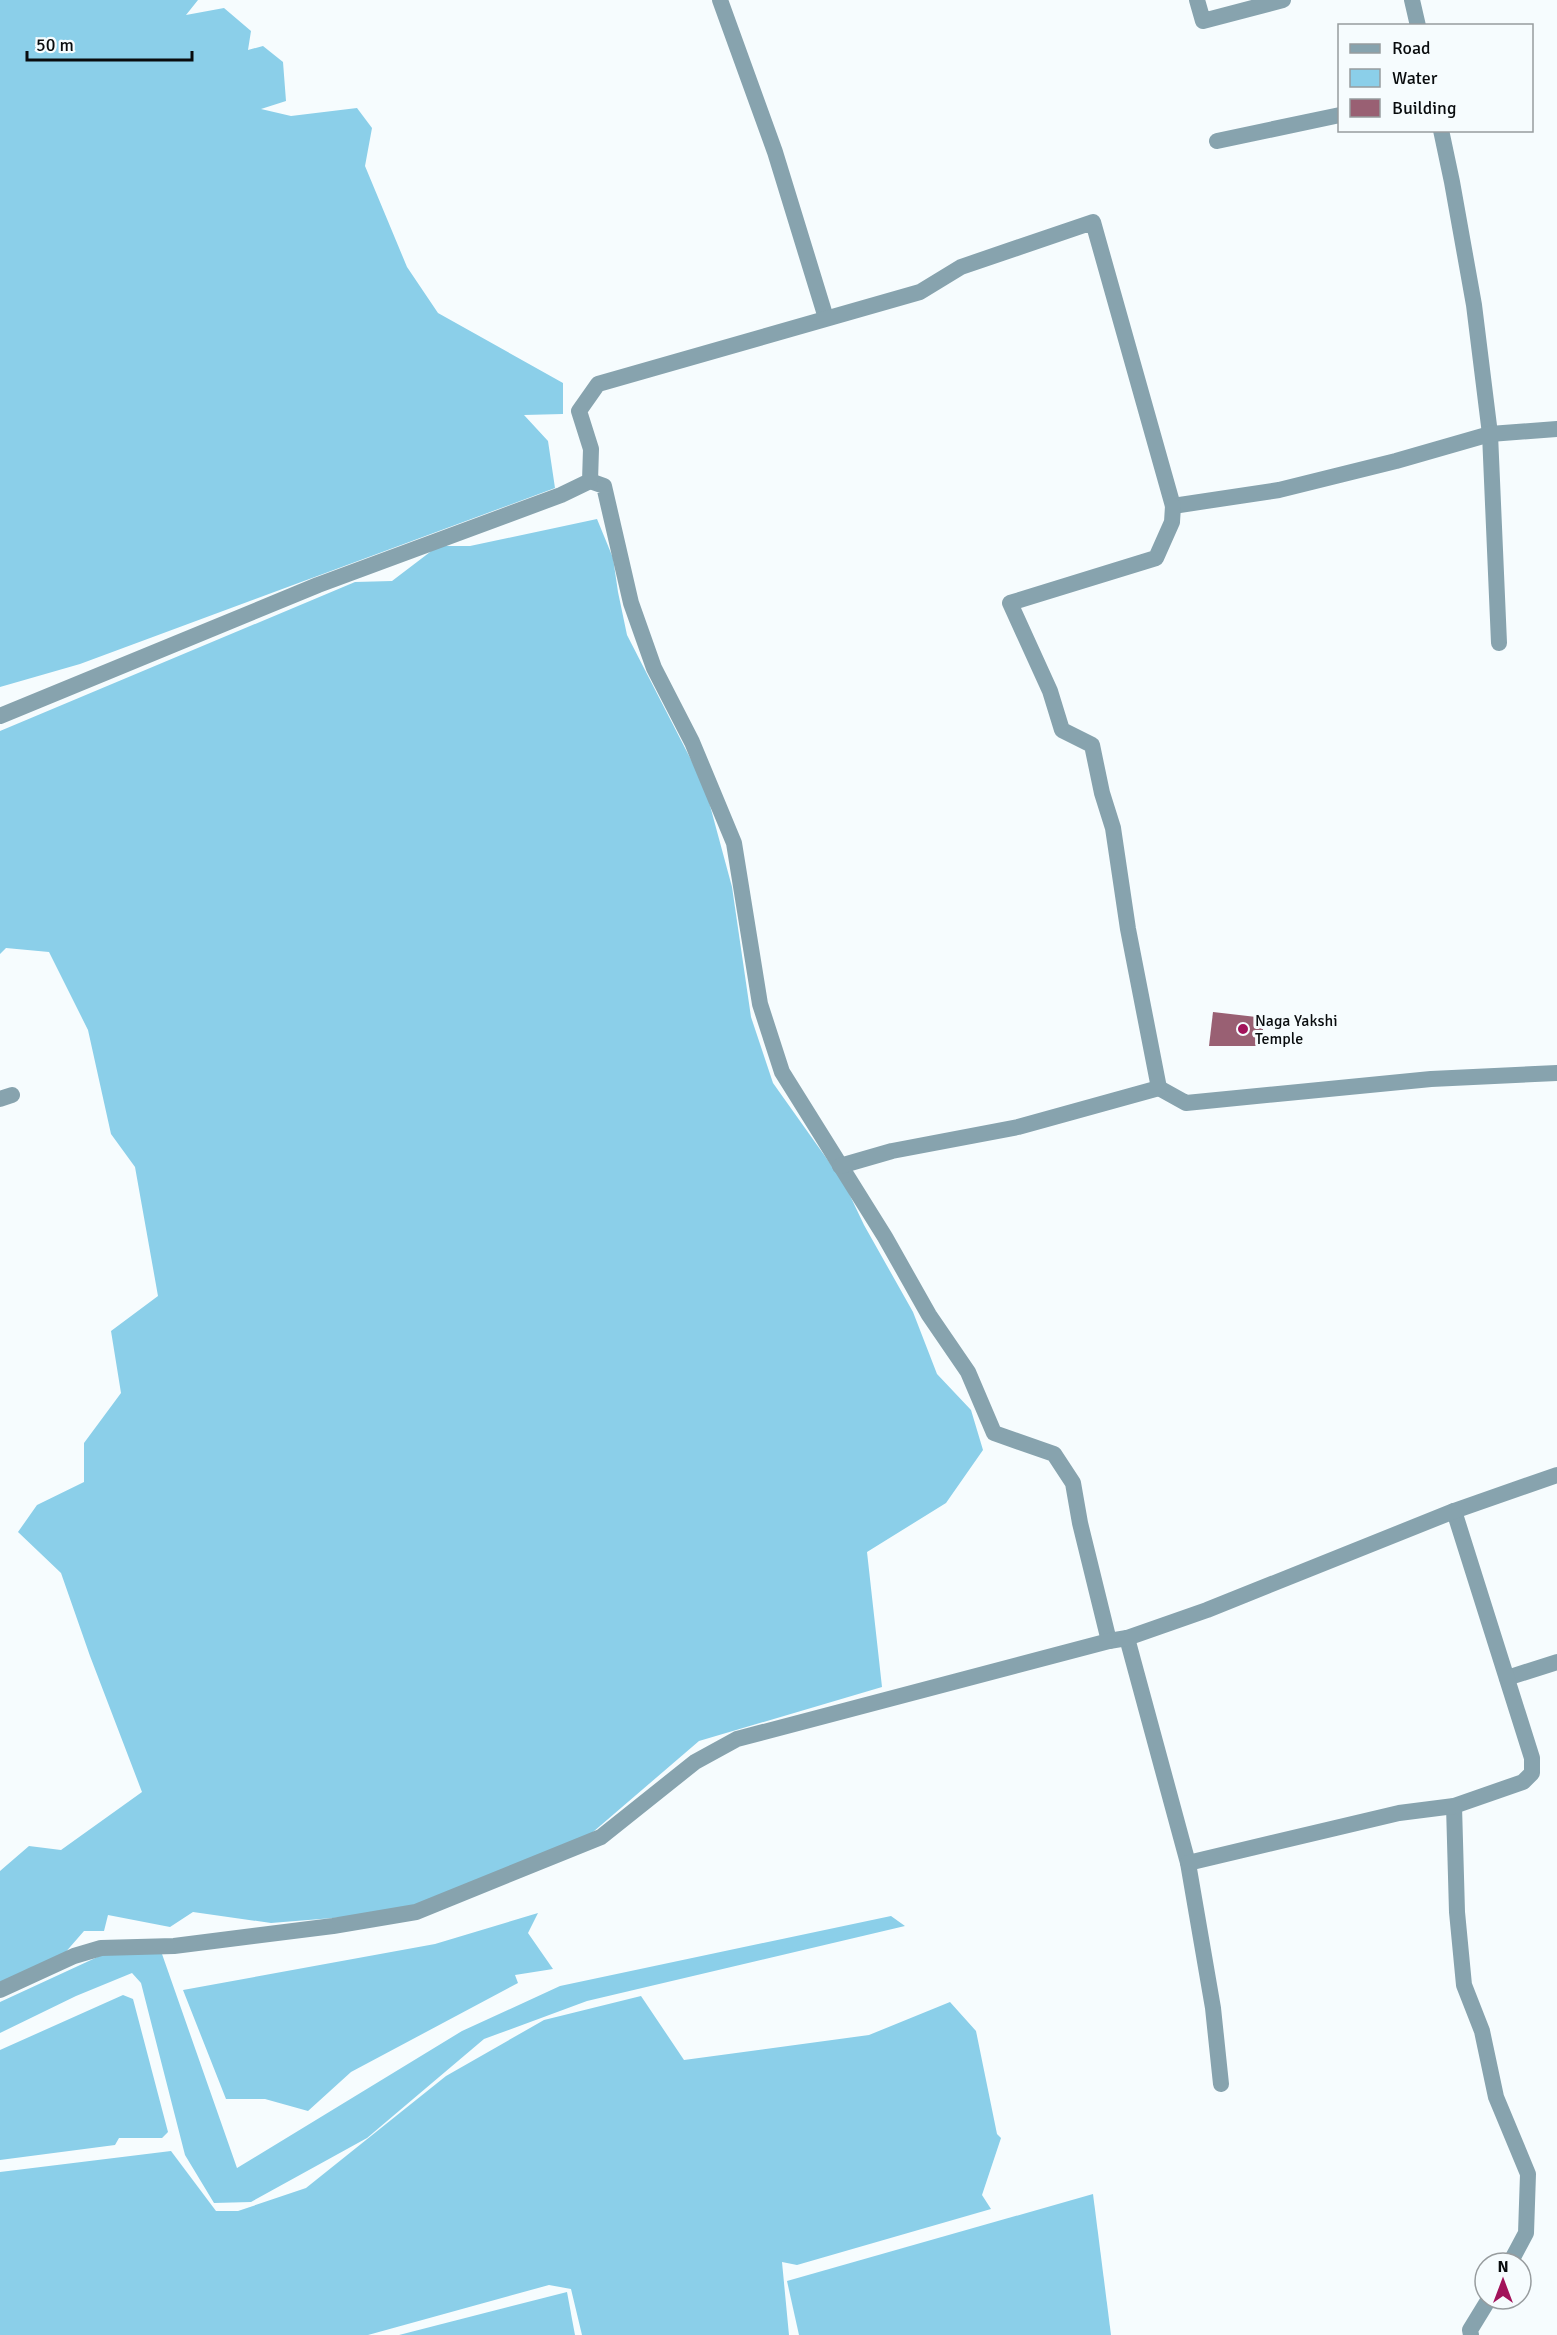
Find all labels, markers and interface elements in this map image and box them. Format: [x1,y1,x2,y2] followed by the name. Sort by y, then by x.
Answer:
[27,24,192,62] scale bar
[1338,24,1533,132] legend
[36,34,74,56] text: 50 m
[1392,37,1431,59] text: Road
[1392,67,1438,89] text: Water
[1392,97,1456,119] text: Building
[1255,1011,1338,1049] place label: Naga Yakshi Temple
[1236,1022,1250,1036] marker: Naga Yakshi Temple
[1473,2251,1533,2311] north arrow
[1497,2257,1509,2277] text: N

